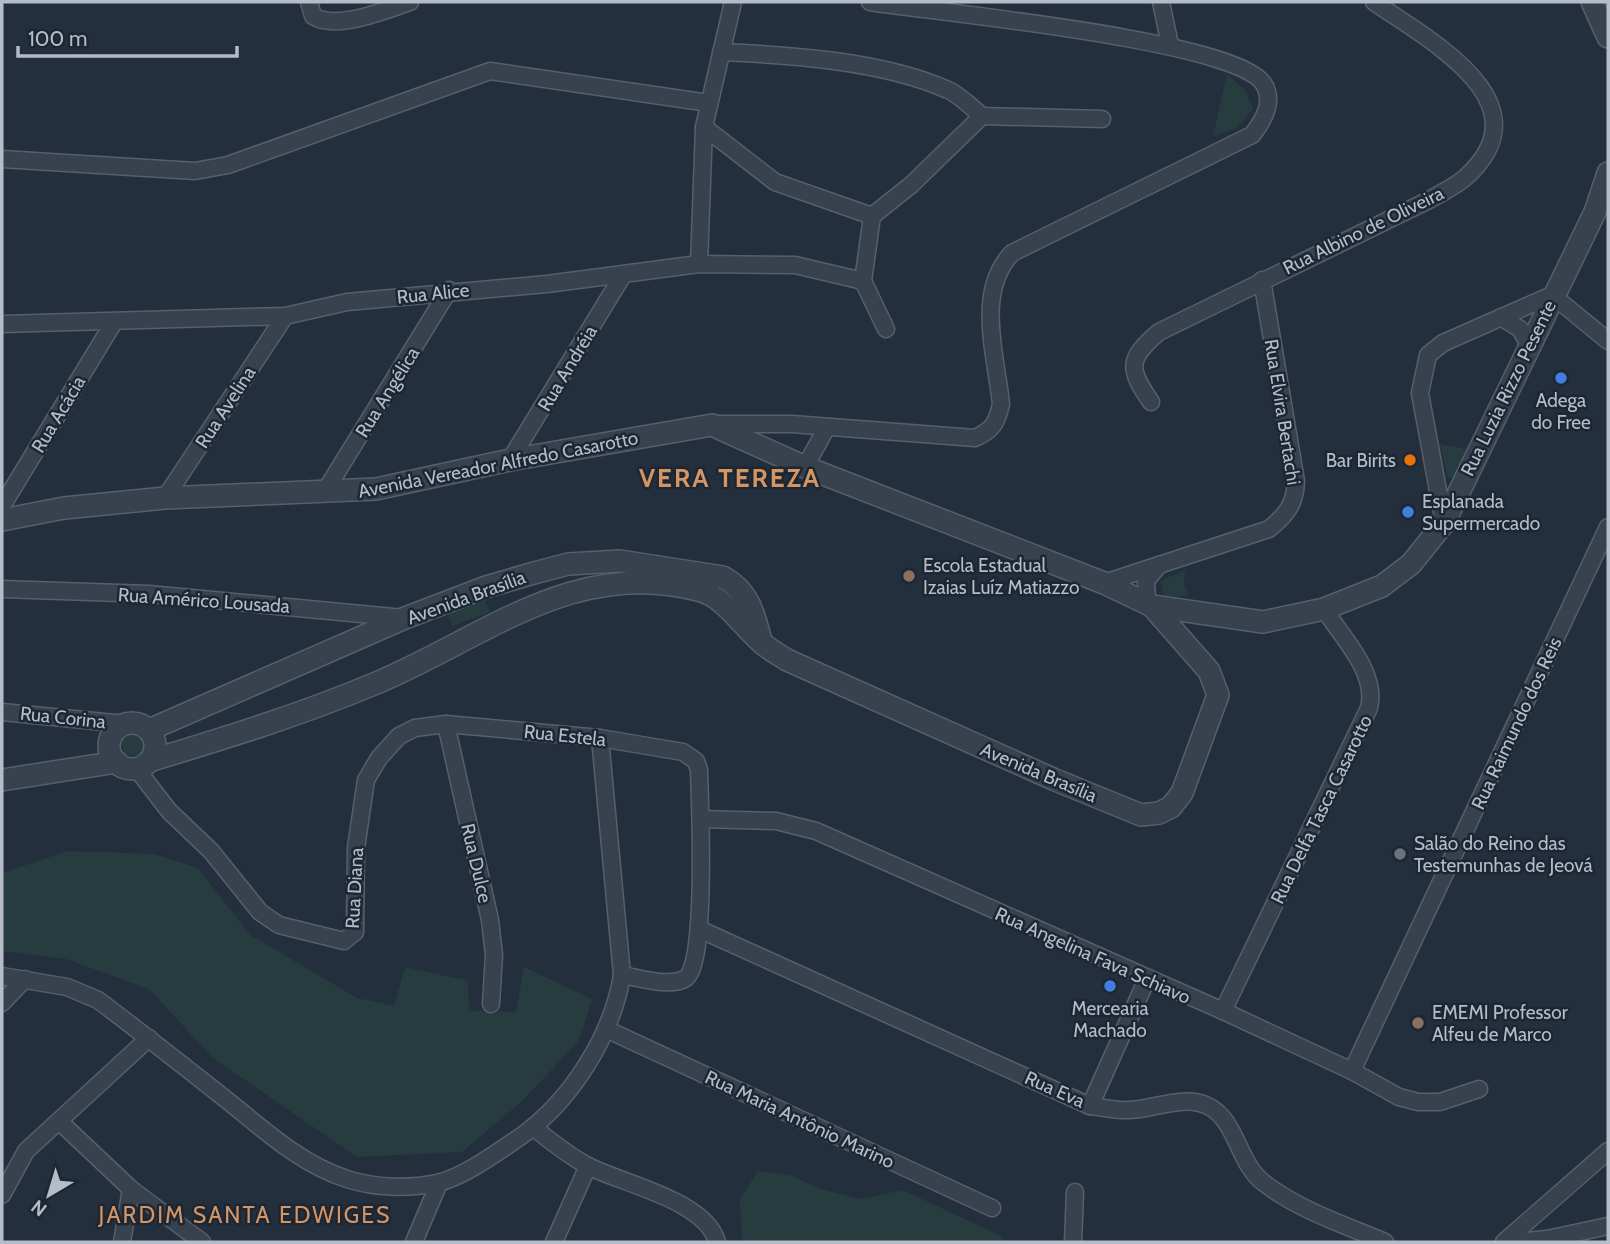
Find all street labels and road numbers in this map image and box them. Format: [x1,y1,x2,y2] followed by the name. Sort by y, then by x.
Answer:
[1279,182,1447,279] street label: Rua Albino de Oliveira
[396,278,471,309] street label: Rua Alice
[1456,296,1561,480] street label: Rua Luzia Rizzo Pesente
[533,321,602,415] street label: Rua Andréia
[1260,337,1305,487] street label: Rua Elvira Bertachi
[351,343,424,442] street label: Rua Angélica
[191,362,260,452] street label: Rua Avelina
[27,372,90,457] street label: Rua Acácia
[356,426,640,503] street label: Avenida Vereador Alfredo Casarotto
[404,565,528,630] street label: Avenida Brasília
[117,583,291,618] street label: Rua Américo Lousada
[1466,633,1567,813] street label: Rua Raimundo dos Reis
[19,702,107,733] street label: Rua Corina
[1266,711,1377,907] street label: Rua Delfa Tasca Casarotto
[523,720,607,751] street label: Rua Estela
[977,738,1100,807] street label: Avenida Brasília
[456,821,497,905] street label: Rua Dulce
[341,847,368,929] street label: Rua Diana
[992,902,1194,1009] street label: Rua Angelina Fava Schiavo
[701,1065,898,1173] street label: Rua Maria Antônio Marino
[1021,1066,1088,1113] street label: Rua Eva

